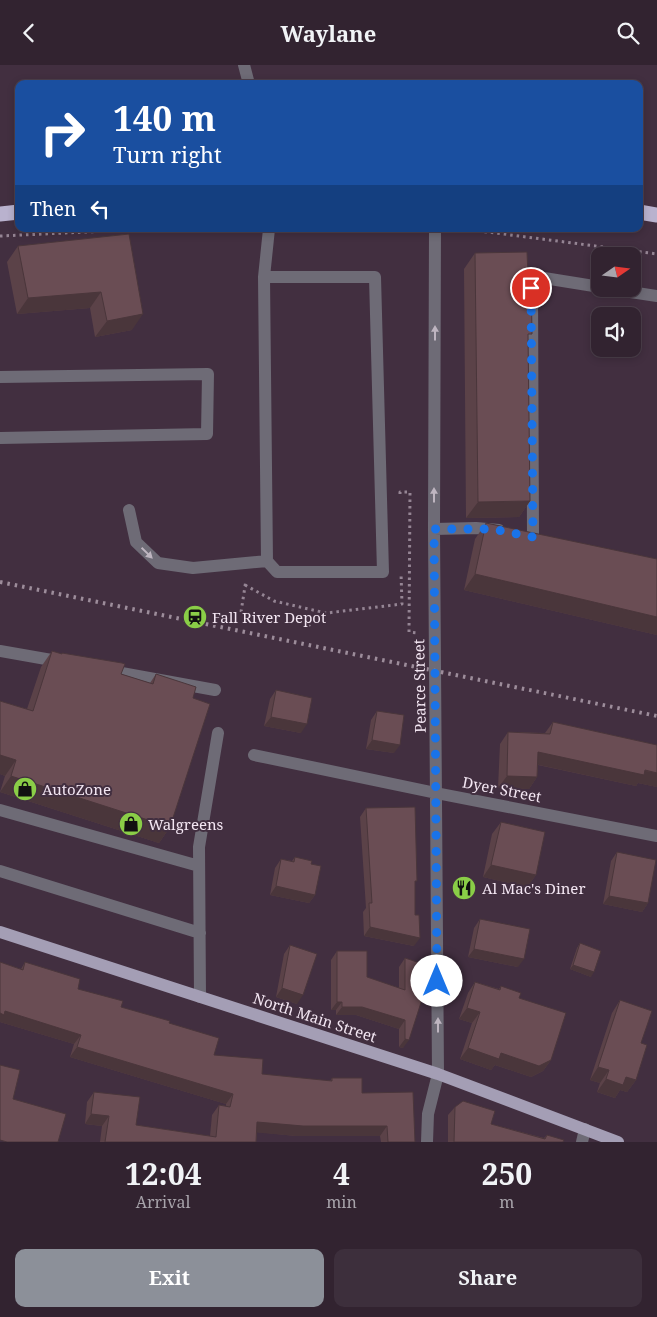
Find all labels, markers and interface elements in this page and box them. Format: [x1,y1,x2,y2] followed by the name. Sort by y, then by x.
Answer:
[281,18,376,48] text: Waylane
[15,19,43,47] icon: back
[614,19,642,47] icon: search
[113,94,216,141] text: 140 m
[30,100,95,165] icon: right
[113,139,222,169] text: Turn right
[86,195,114,223] icon: left
[30,196,76,222] text: Then
[591,247,641,297] north arrow
[591,247,641,357] map controls
[510,267,552,309] pin
[517,274,545,302] icon: arrive
[591,307,641,357] button: sound
[431,325,439,341] one-way arrow
[430,487,438,503] one-way arrow
[141,547,153,559] one-way arrow
[182,604,208,630] station icon: Fall River Depot
[212,607,326,627] place label: Fall River Depot
[408,639,430,733] street label: Pearce Street
[461,772,543,806] street label: Dyer Street
[12,776,38,802] shop icon: AutoZone
[42,779,111,799] place label: AutoZone
[118,811,144,837] shop icon: Walgreens
[148,814,224,834] place label: Walgreens
[451,875,477,901] restaurant icon: Al Mac's Diner
[482,878,585,898] place label: Al Mac's Diner
[410,954,462,1006] position arrow
[251,988,379,1046] street label: North Main Street
[433,1017,441,1033] one-way arrow
[125,1153,202,1194] text: 12:04
[333,1153,350,1194] text: 4
[481,1153,532,1194] text: 250
[136,1191,190,1213] text: Arrival
[326,1191,357,1213] text: min
[499,1191,514,1213] text: m
[15,1249,324,1307] button: Exit
[334,1249,642,1307] button: Share

